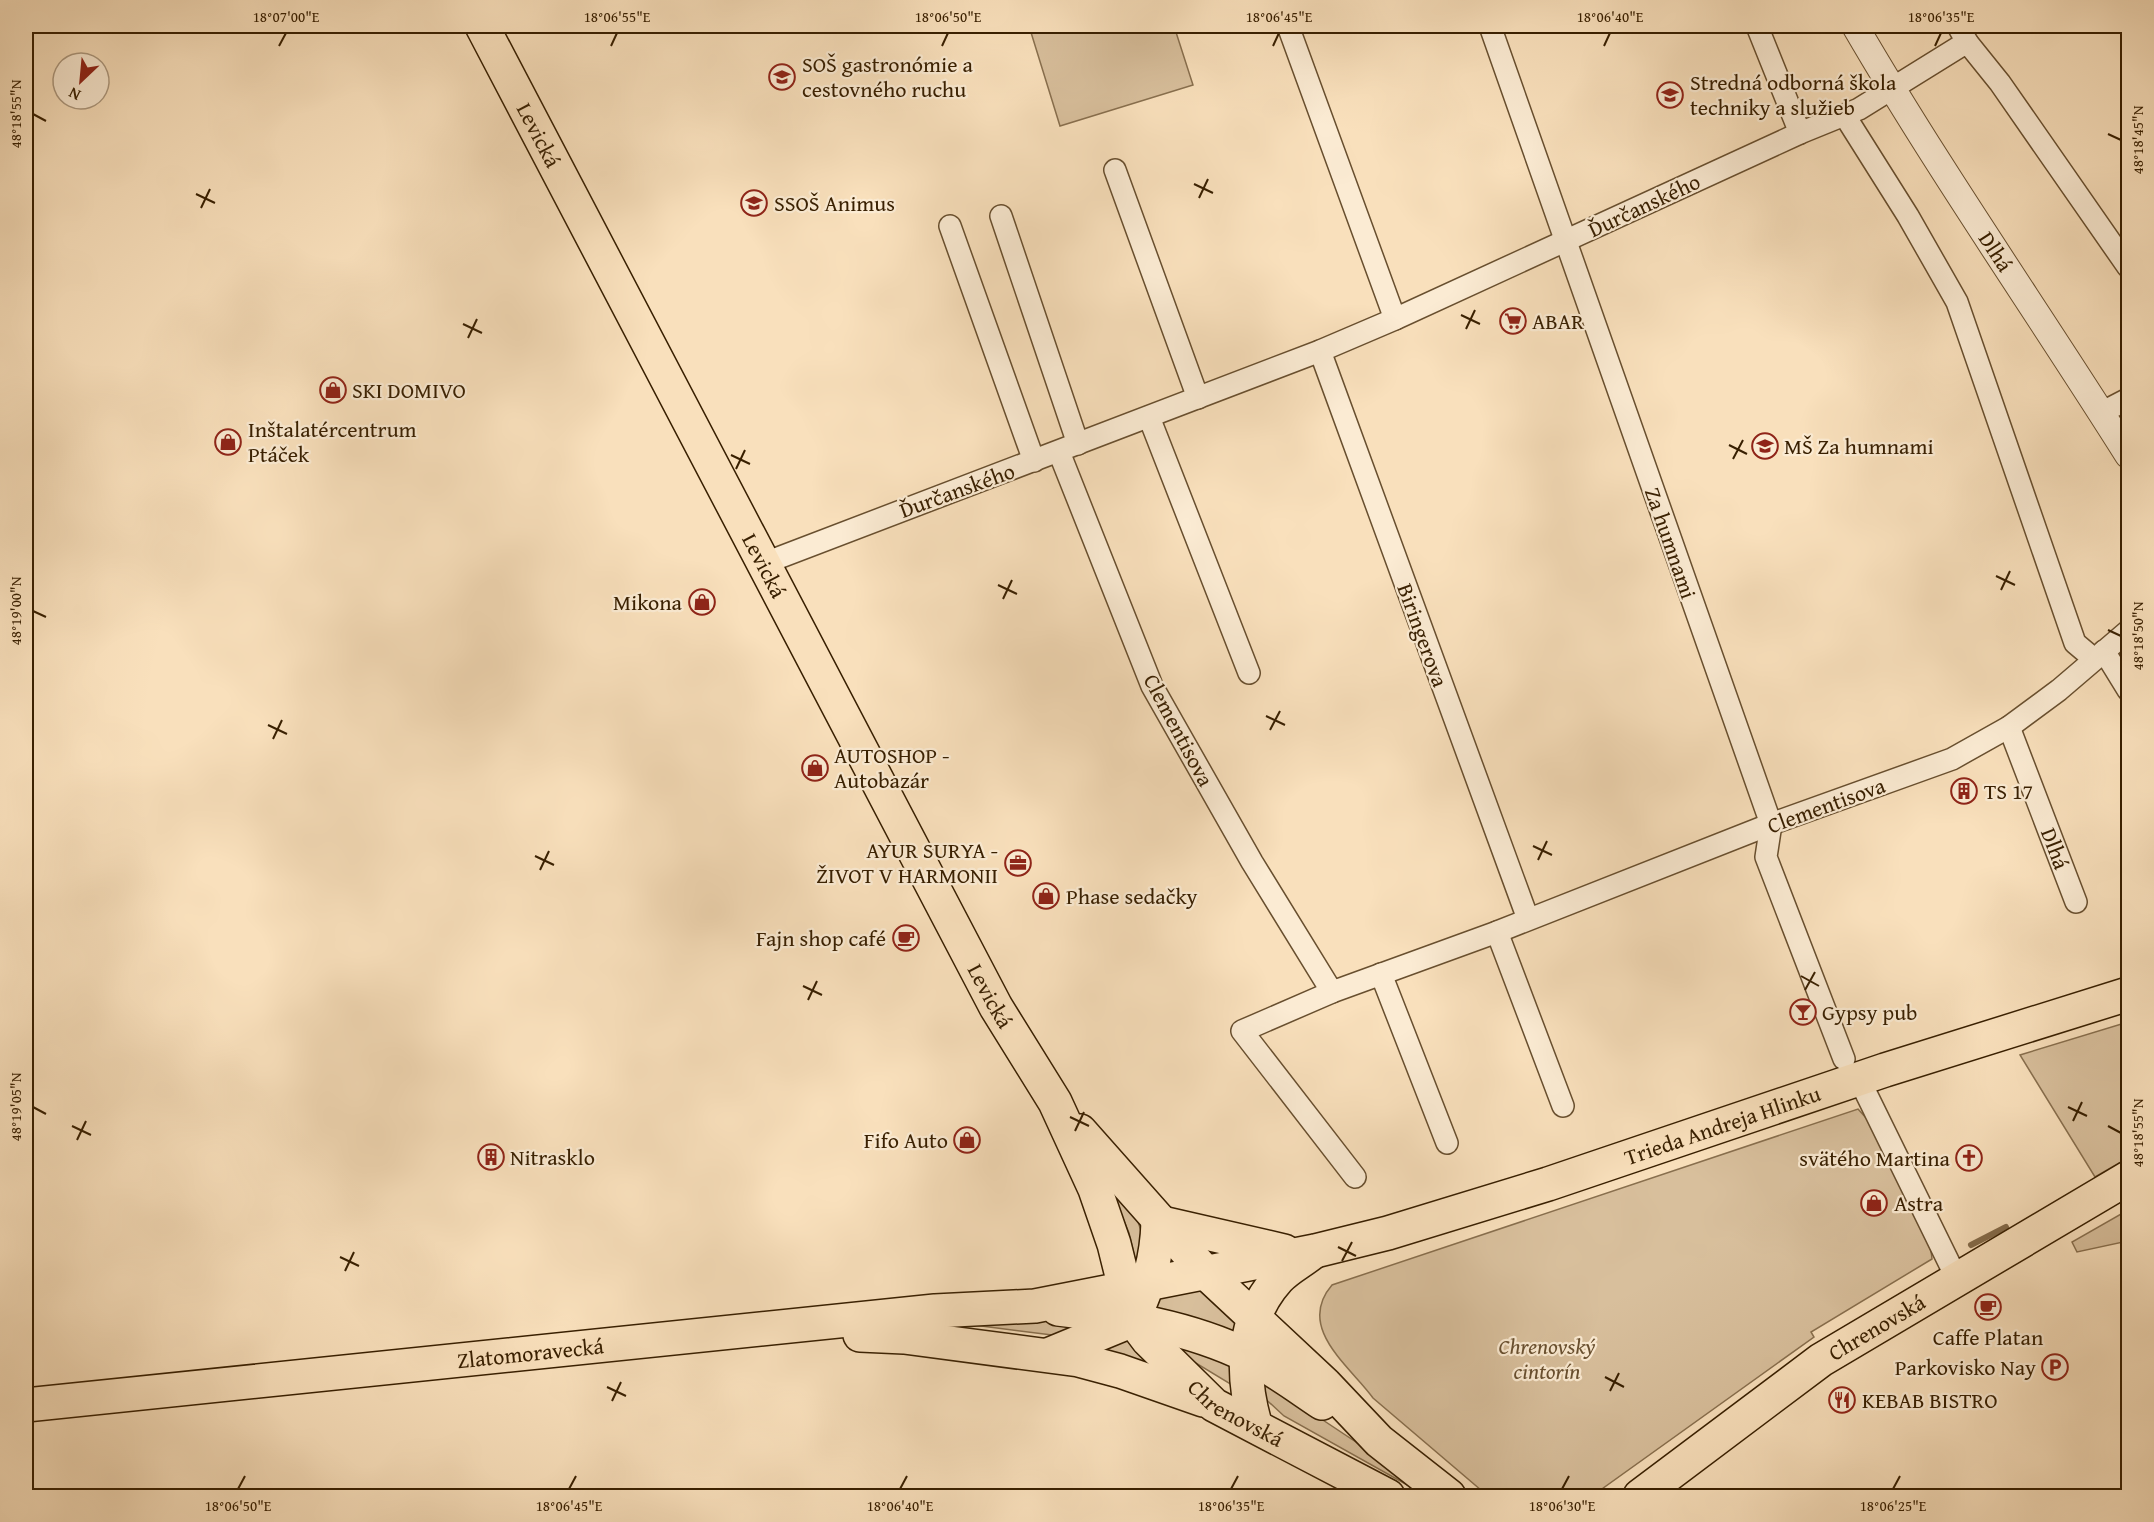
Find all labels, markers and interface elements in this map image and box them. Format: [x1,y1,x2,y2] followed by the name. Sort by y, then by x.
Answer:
[253,6,320,27] text: 18°07'00"E
[584,6,651,27] text: 18°06'55"E
[915,6,982,27] text: 18°06'50"E
[1246,6,1313,27] text: 18°06'45"E
[1577,6,1644,27] text: 18°06'40"E
[1908,6,1975,27] text: 18°06'35"E
[802,48,973,105] place label: SOŠ gastronómie a cestovného ruchu
[51,51,111,111] north arrow
[767,62,797,92] school or university icon: SOŠ gastronómie a cestovného ruchu
[1690,66,1897,123] place label: Stredná odborná škola techniky a služieb
[5,79,26,148] text: 48°18'55"N
[1655,80,1685,110] school or university icon: Stredná odborná škola techniky a služieb
[64,81,84,108] text: N
[509,97,570,174] street label: Levická
[2127,105,2148,174] text: 48°18'45"N
[1583,165,1705,245] street label: Ďurčanského
[774,187,895,219] place label: SSOŠ Animus
[739,188,769,218] school or university icon: SSOŠ Animus
[1971,225,2021,278] street label: Dlhá
[1532,305,1584,337] place label: ABAR
[1498,306,1528,336] supermarket icon: ABAR
[352,374,466,406] place label: SKI DOMIVO
[318,375,348,405] shop icon: SKI DOMIVO
[248,413,417,470] place label: Inštalatércentrum Ptáček
[213,427,243,457] shop icon: Inštalatércentrum Ptáček
[1784,430,1934,462] place label: MŠ Za humnami
[1750,431,1780,461] school or university icon: MŠ Za humnami
[895,454,1019,526] street label: Ďurčanského
[1637,483,1705,603] street label: Za humnami
[734,527,795,604] street label: Levická
[5,576,26,645] text: 48°19'00"N
[1390,579,1457,692] street label: Biringerova
[613,586,683,618] place label: Mikona
[687,587,717,617] shop icon: Mikona
[2127,601,2148,670] text: 48°18'50"N
[1136,668,1222,793] street label: Clementisova
[834,739,950,796] place label: AUTOSHOP - Autobazár
[800,753,830,783] shop icon: AUTOSHOP - Autobazár
[1763,769,1890,841] street label: Clementisova
[1984,775,2033,807] place label: TS 17
[1949,776,1979,806] building icon: TS 17
[2033,823,2078,874] street label: Dlhá
[816,834,998,891] place label: AYUR SURYA - ŽIVOT V HARMONII
[1003,848,1033,878] office icon: AYUR SURYA - ŽIVOT V HARMONII
[1066,880,1198,912] place label: Phase sedačky
[1031,881,1061,911] shop icon: Phase sedačky
[756,922,886,954] place label: Fajn shop café
[891,923,921,953] cafe icon: Fajn shop café
[960,958,1022,1035] street label: Levická
[1822,996,1918,1028] place label: Gypsy pub
[1788,997,1818,1027] bar icon: Gypsy pub
[5,1072,26,1141] text: 48°19'05"N
[1620,1077,1825,1173] street label: Trieda Andreja Hlinku
[2127,1098,2148,1167] text: 48°18'55"N
[864,1124,948,1156] place label: Fifo Auto
[952,1125,982,1155] shop icon: Fifo Auto
[510,1141,595,1173] place label: Nitrasklo
[476,1142,506,1172] building icon: Nitrasklo
[1799,1142,1951,1174] place label: svätého Martina
[1954,1143,1984,1173] church icon: svätého Martina
[1894,1187,1944,1219] place label: Astra
[1859,1188,1889,1218] shop icon: Astra
[1822,1285,1932,1368] street label: Chrenovská
[1973,1292,2003,1322] cafe icon: Caffe Platan
[1933,1321,2044,1353] place label: Caffe Platan
[455,1329,606,1376] street label: Zlatomoravecká
[1499,1330,1595,1387] park label: Chrenovský cintorín
[1895,1351,2036,1383] place label: Parkovisko Nay
[2040,1352,2070,1382] parking icon: Parkovisko Nay
[1181,1372,1290,1455] street label: Chrenovská
[1862,1384,1998,1416] place label: KEBAB BISTRO
[1827,1385,1857,1415] restaurant icon: KEBAB BISTRO
[205,1495,272,1516] text: 18°06'50"E
[536,1495,603,1516] text: 18°06'45"E
[867,1495,934,1516] text: 18°06'40"E
[1198,1495,1265,1516] text: 18°06'35"E
[1529,1495,1596,1516] text: 18°06'30"E
[1860,1495,1927,1516] text: 18°06'25"E

